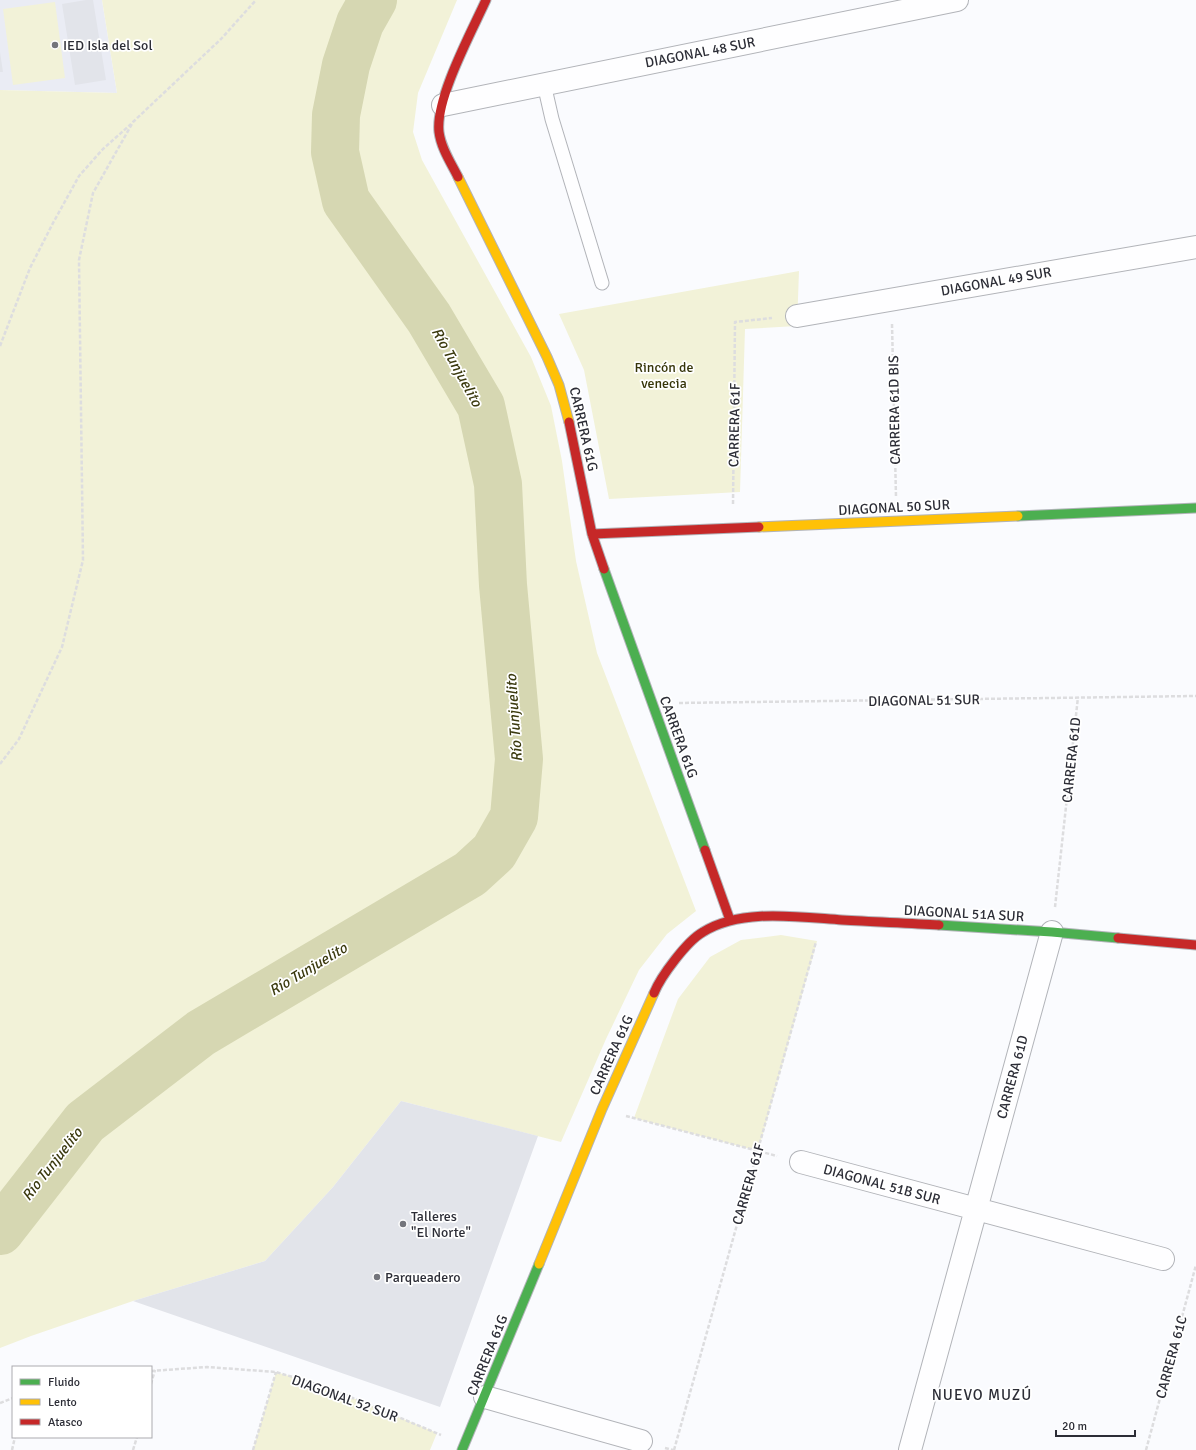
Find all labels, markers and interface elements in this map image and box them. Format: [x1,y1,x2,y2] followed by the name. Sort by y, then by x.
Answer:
[644,33,757,72] street label: DIAGONAL 48 SUR
[63,37,153,54] place label: IED Isla del Sol
[50,40,60,50] marker: IED Isla del Sol
[940,263,1053,300] street label: DIAGONAL 49 SUR
[428,324,487,411] water label: Río Tunjuelito
[885,355,904,465] street label: CARRERA 61D BIS
[635,359,693,392] park label: Rincón de venecia
[725,383,744,467] street label: CARRERA 61F
[566,385,601,473] street label: CARRERA 61G
[838,496,950,519] street label: DIAGONAL 50 SUR
[502,672,526,762] water label: Río Tunjuelito
[868,691,980,710] street label: DIAGONAL 51 SUR
[656,694,701,780] street label: CARRERA 61G
[1059,716,1084,804] street label: CARRERA 61D
[903,902,1025,925] street label: DIAGONAL 51A SUR
[266,938,351,999] water label: Río Tunjuelito
[586,1012,637,1098] street label: CARRERA 61G
[993,1033,1032,1121] street label: CARRERA 61D
[18,1123,87,1204] water label: Río Tunjuelito
[729,1141,768,1227] street label: CARRERA 61F
[822,1161,942,1208] street label: DIAGONAL 51B SUR
[411,1208,471,1241] place label: Talleres "El Norte"
[398,1219,408,1229] marker: Talleres "El Norte"
[385,1269,460,1286] place label: Parqueadero
[372,1272,382,1282] marker: Parqueadero
[463,1312,511,1398] street label: CARRERA 61G
[1152,1314,1191,1401] street label: CARRERA 61C
[12,1366,152,1438] legend
[289,1371,400,1426] street label: DIAGONAL 52 SUR
[48,1375,80,1390] text: Fluido
[932,1385,1032,1404] district label: NUEVO MUZÚ
[48,1395,77,1410] text: Lento
[1056,1412,1135,1438] scale bar
[48,1415,83,1430] text: Atasco
[1062,1419,1087,1434] text: 20 m

